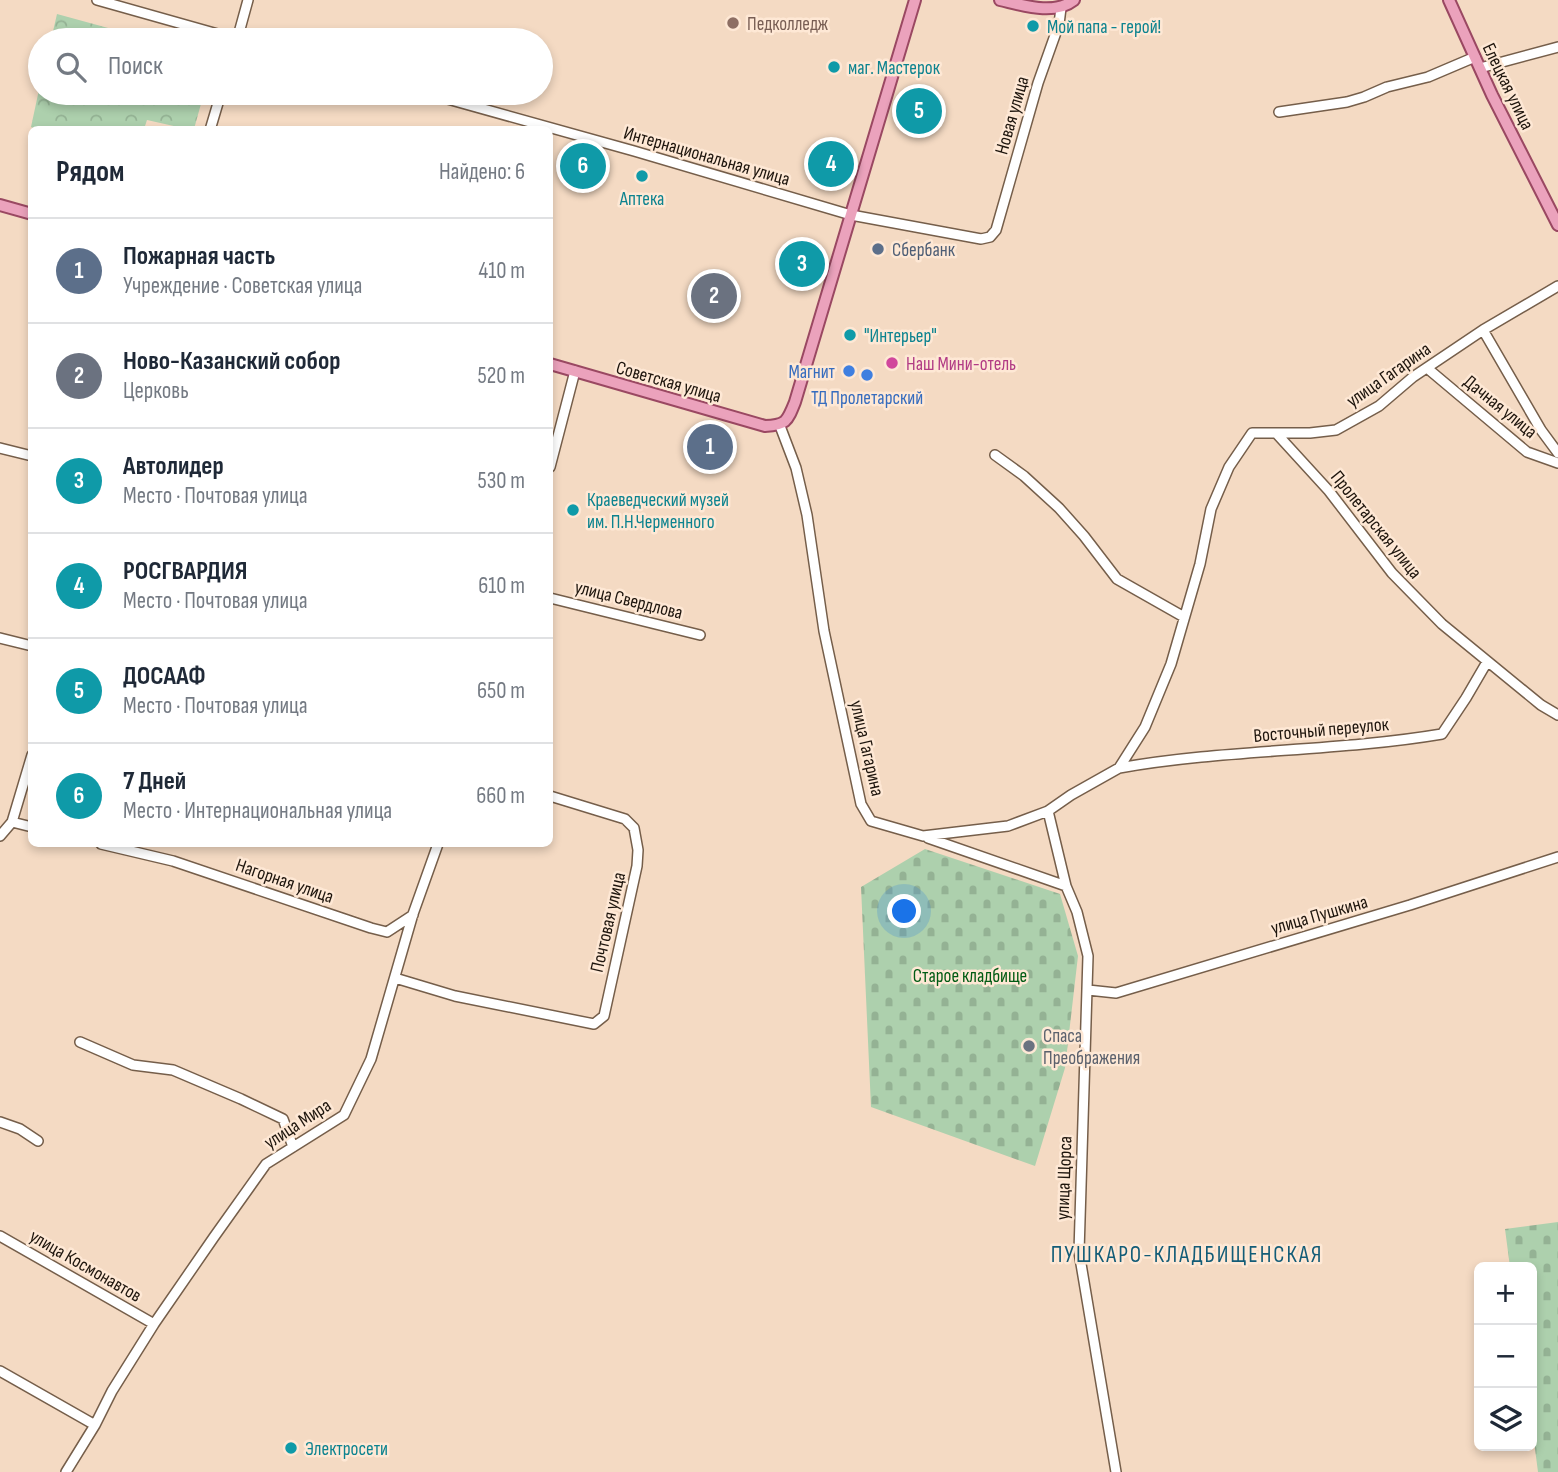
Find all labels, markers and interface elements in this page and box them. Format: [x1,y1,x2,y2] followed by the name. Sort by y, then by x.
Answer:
[747,13,829,36] place label: Педколледж
[725,15,741,31] marker: Педколледж
[1047,16,1161,39] place label: Мой папа - герой!
[1025,18,1041,34] marker: Мой папа - герой!
[28,28,553,105] search box
[1477,39,1539,134] street label: Елецкая улица
[52,48,90,86] icon: search
[108,51,163,82] text: Поиск
[848,57,941,80] place label: маг. Мастерок
[826,59,842,75] marker: маг. Мастерок
[990,74,1035,157] street label: Новая улица
[896,85,942,137] pin: 5
[621,122,792,191] street label: Интернациональная улица
[808,138,854,190] pin: 4
[560,140,606,192] pin: 6
[56,154,124,190] text: Рядом
[439,158,525,186] text: Найдено: 6
[634,168,650,184] marker: Аптека
[619,188,664,211] place label: Аптека
[779,238,825,290] pin: 3
[892,239,956,262] place label: Сбербанк
[123,241,275,272] text: Пожарная часть
[870,241,886,257] marker: Сбербанк
[74,257,84,285] text: 1
[479,257,525,285] text: 410 m
[691,270,737,322] pin: 2
[123,272,362,300] text: Учреждение · Советская улица
[864,325,937,348] place label: "Интерьер"
[842,327,858,343] marker: "Интерьер"
[1342,338,1435,413] street label: улица Гагарина
[123,346,341,377] text: Ново-Казанский собор
[906,353,1016,376] place label: Наш Мини-отель
[884,355,900,371] marker: Наш Мини-отель
[613,356,724,408] street label: Советская улица
[788,361,836,384] place label: Магнит
[74,362,84,390] text: 2
[478,362,525,390] text: 520 m
[841,363,857,379] marker: Магнит
[859,367,875,383] marker: ТД Пролетарский
[1459,371,1541,444] street label: Дачная улица
[123,377,189,405] text: Церковь
[811,387,923,410] place label: ТД Пролетарский
[687,421,733,473] pin: 1
[123,451,224,482] text: Автолидер
[1325,466,1426,584] street label: Пролетарская улица
[74,467,84,495] text: 3
[477,467,525,495] text: 530 m
[123,482,308,510] text: Место · Почтовая улица
[587,489,729,534] place label: Краеведческий музей им. П.Н.Черменного
[565,502,581,518] marker: Краеведческий музей им. П.Н.Черменного
[123,556,247,587] text: РОСГВАРДИЯ
[74,572,84,600] text: 4
[478,572,525,600] text: 610 m
[572,576,685,625] street label: улица Свердлова
[123,587,308,615] text: Место · Почтовая улица
[123,661,206,692] text: ДОСААФ
[74,677,84,705] text: 5
[477,677,525,705] text: 650 m
[123,692,308,720] text: Место · Почтовая улица
[844,698,889,799] street label: улица Гагарина
[1253,713,1391,748] street label: Восточный переулок
[123,766,186,797] text: 7 Дней
[74,782,84,810] text: 6
[476,782,525,810] text: 660 m
[123,797,392,825] text: Место · Интернациональная улица
[233,854,336,909] street label: Нагорная улица
[586,870,631,975] street label: Почтовая улица
[1268,891,1370,940] street label: улица Пушкина
[887,894,921,928] your location
[913,965,1027,988] park label: Старое кладбище
[1043,1025,1140,1070] place label: Спаса Преображения
[1021,1038,1037,1054] marker: Спаса Преображения
[260,1094,336,1154] street label: улица Мира
[1052,1136,1077,1221] street label: улица Щорса
[25,1225,145,1308] street label: улица Космонавтов
[1051,1241,1323,1269] district label: ПУШКАРО-КЛАДБИЩЕНСКАЯ
[1474,1262,1537,1451] map controls
[1474,1262,1537,1325] button: +
[1474,1325,1537,1388] button: −
[1474,1388,1537,1451] button: layers
[305,1438,388,1461] place label: Электросети
[283,1440,299,1456] marker: Электросети

